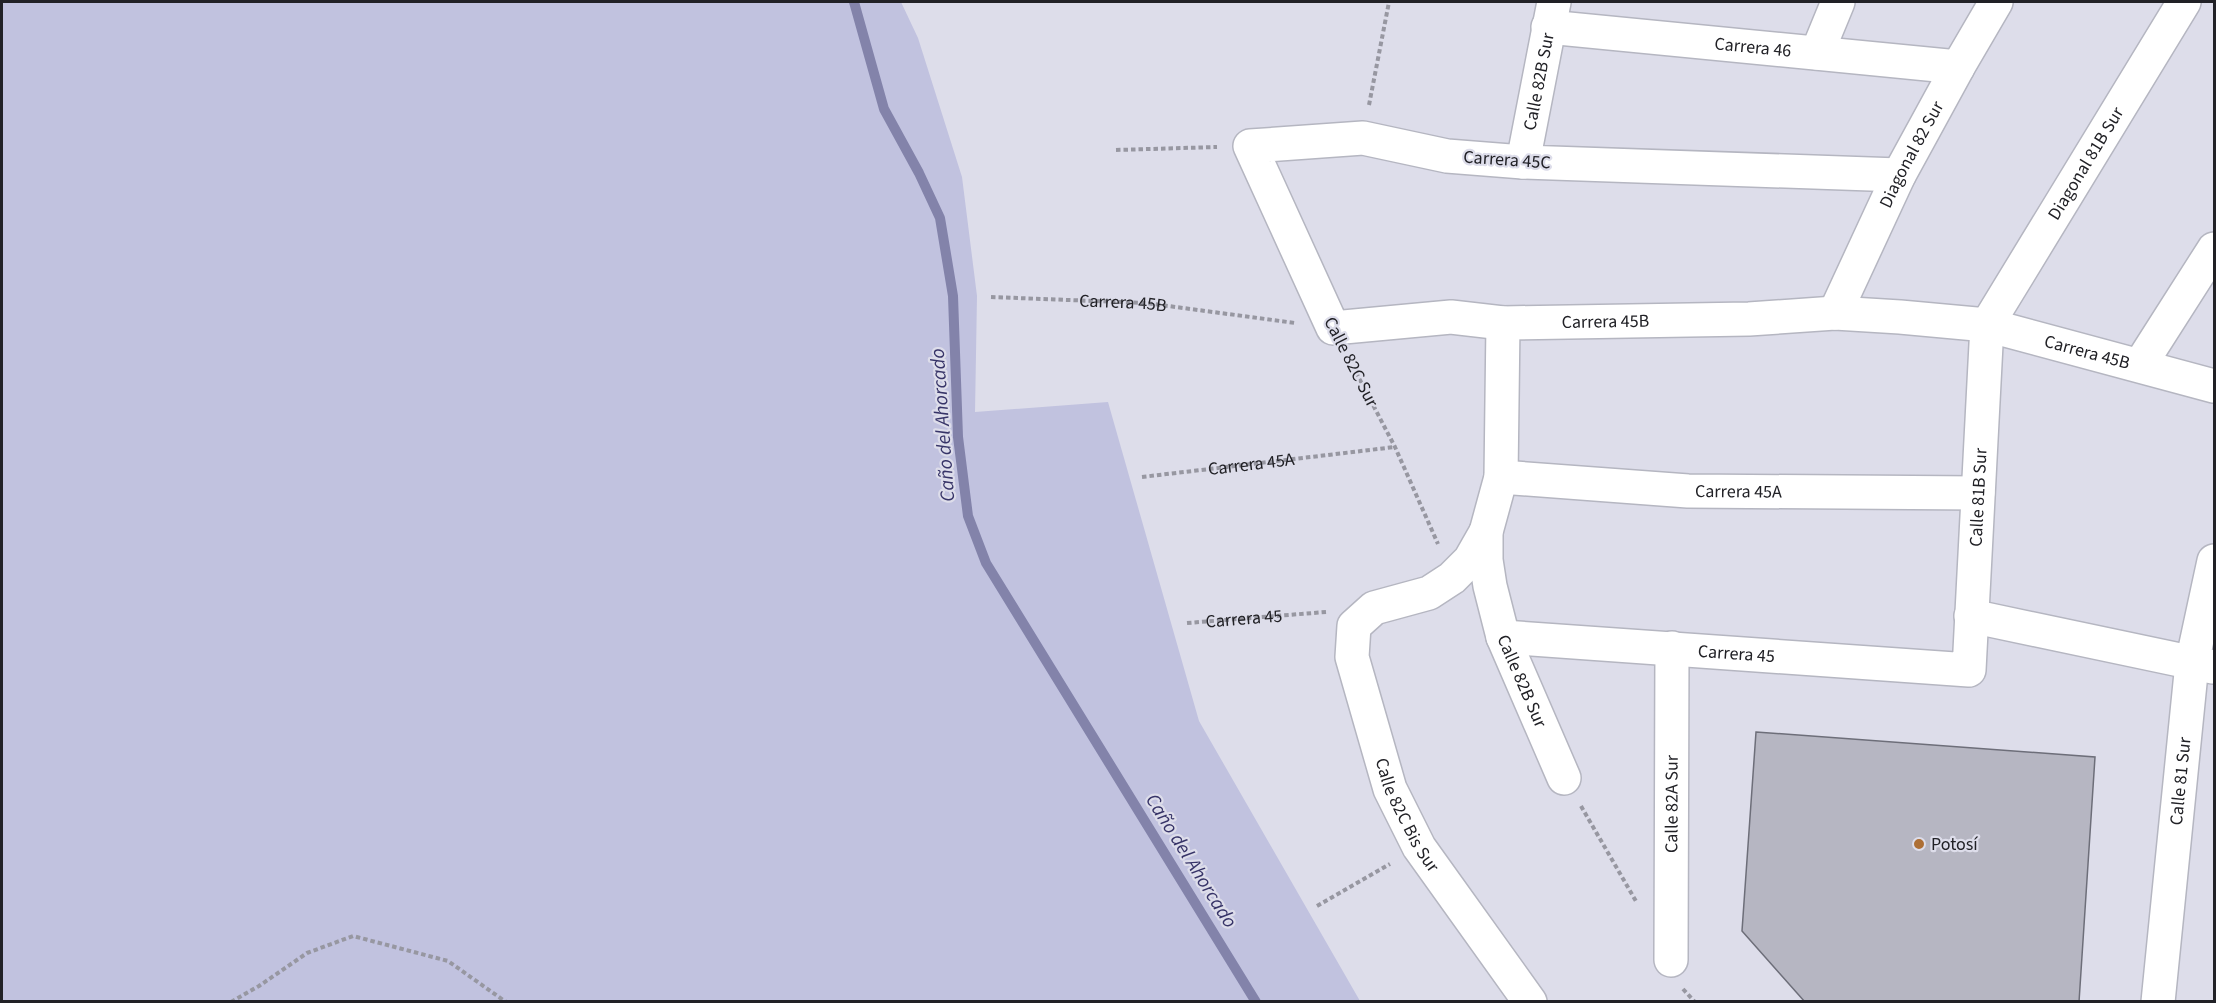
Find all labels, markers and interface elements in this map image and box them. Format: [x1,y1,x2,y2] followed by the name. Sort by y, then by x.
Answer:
[1517,30,1560,132] street label: Calle 82B Sur
[1713,31,1793,63] street label: Carrera 46
[1873,96,1950,212] street label: Diagonal 82 Sur
[2042,101,2130,225] street label: Diagonal 81B Sur
[1463,144,1551,176] street label: Carrera 45C
[1079,288,1168,318] street label: Carrera 45B
[1561,308,1649,335] street label: Carrera 45B
[1318,312,1385,412] street label: Calle 82C Sur
[2042,328,2133,375] street label: Carrera 45B
[924,347,962,503] water label: Caño del Ahorcado
[1207,446,1296,482] street label: Carrera 45A
[1963,447,1993,547] street label: Calle 81B Sur
[1695,479,1782,504] street label: Carrera 45A
[1204,603,1283,634] street label: Carrera 45
[1491,631,1553,732] street label: Calle 82B Sur
[1697,638,1776,669] street label: Carrera 45
[2163,735,2197,826] street label: Calle 81 Sur
[1659,754,1684,853] street label: Calle 82A Sur
[1369,755,1446,878] street label: Calle 82C Bis Sur
[1138,788,1244,934] water label: Caño del Ahorcado
[1931,832,1978,857] place label: Potosí
[1912,837,1926,851] marker: Potosí

